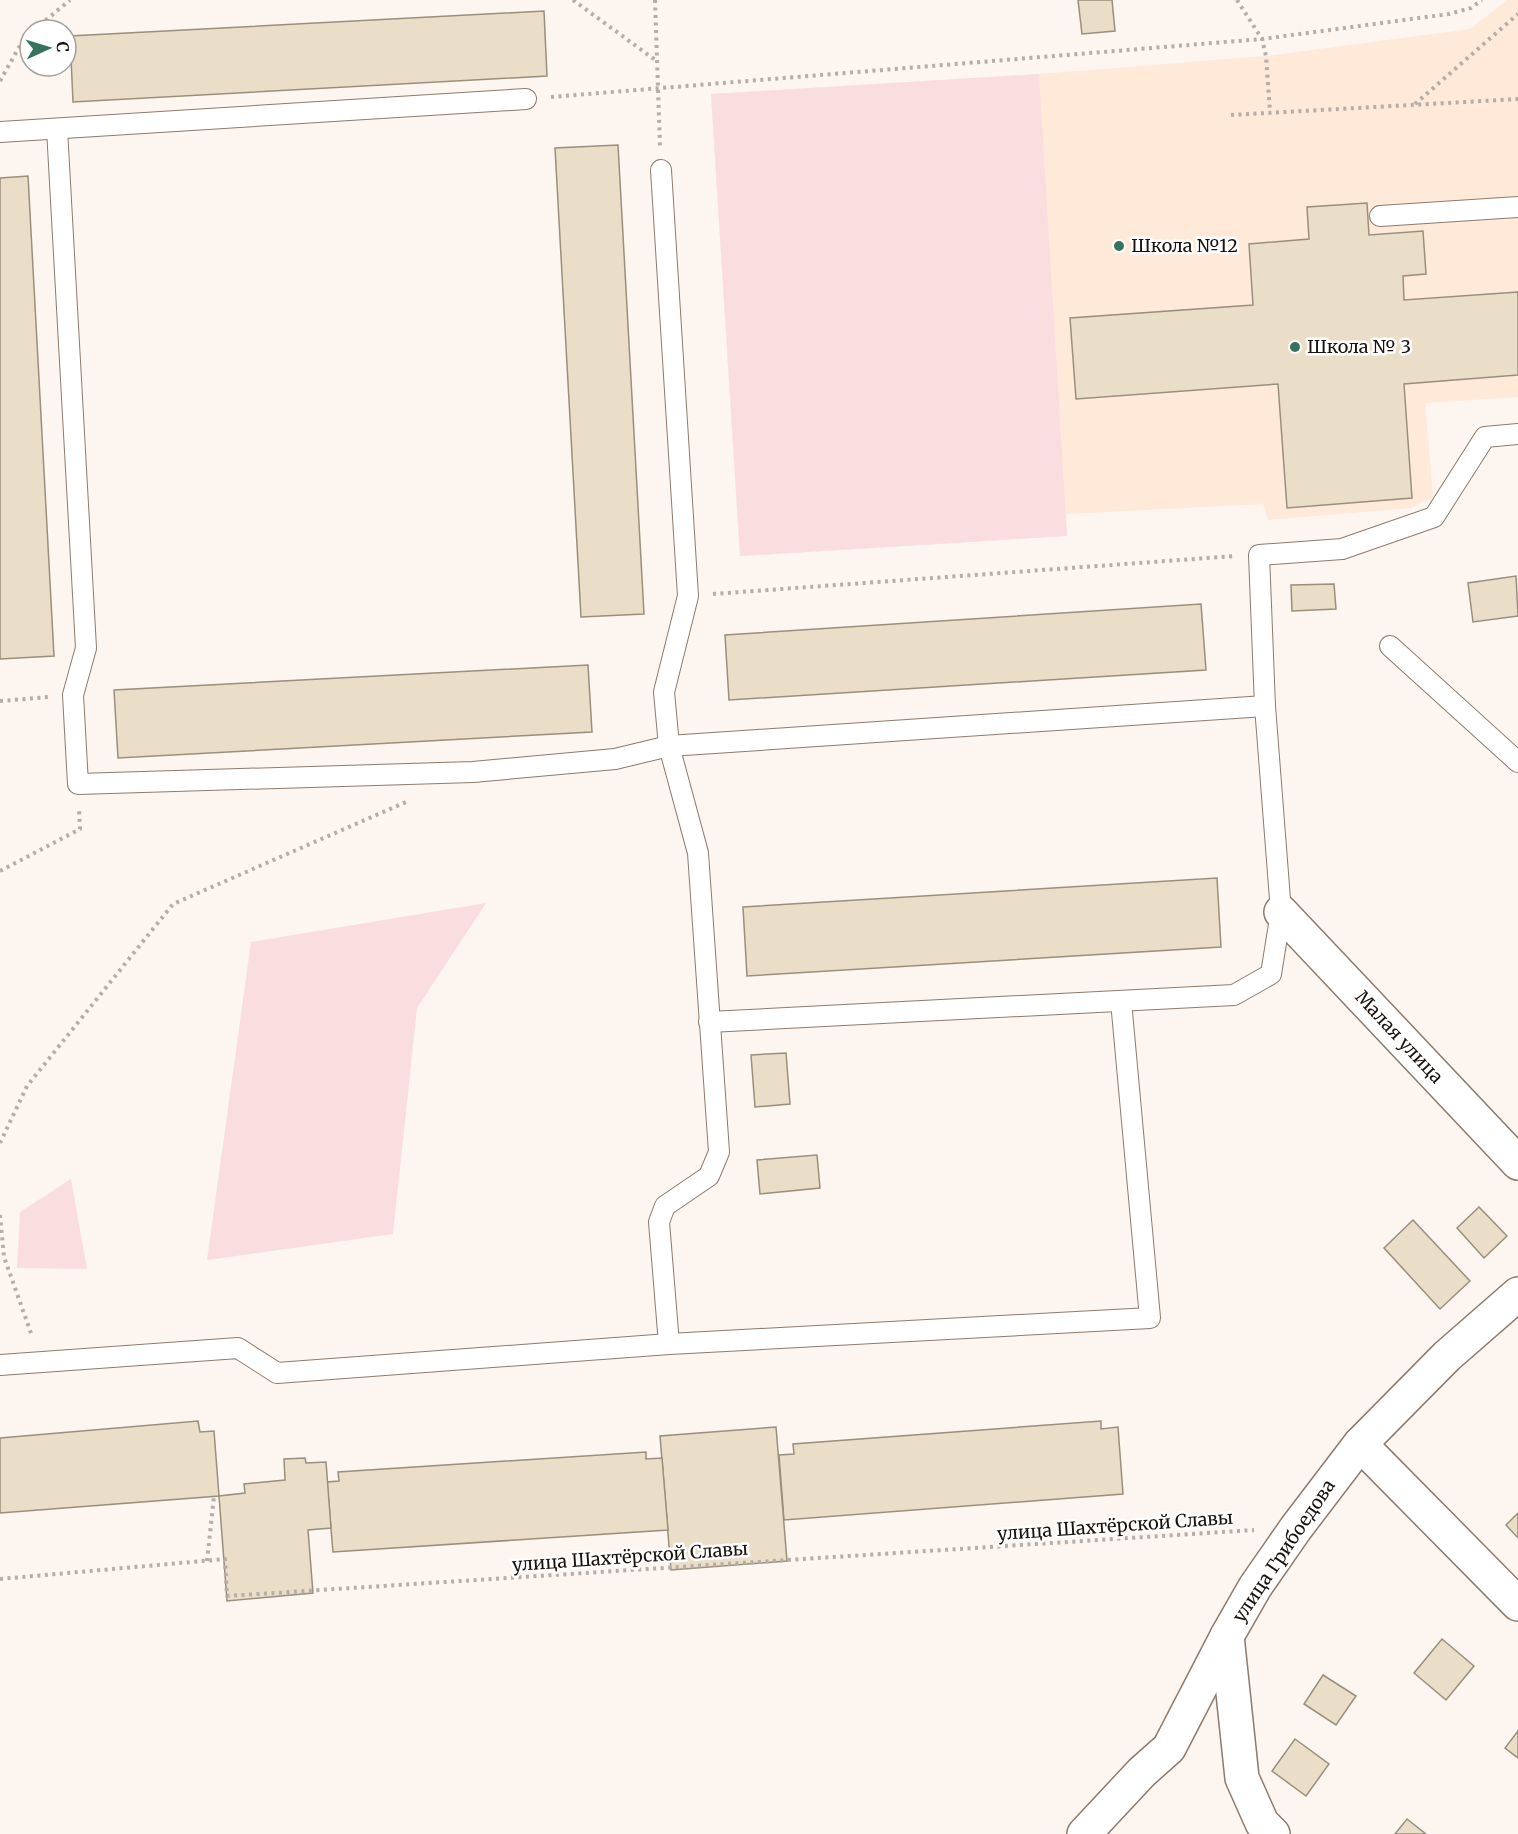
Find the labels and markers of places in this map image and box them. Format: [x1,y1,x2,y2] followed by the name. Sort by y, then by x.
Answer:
[1131,234,1238,257] place label: Школа №12
[1112,239,1126,253] marker: Школа №12
[1307,335,1411,358] place label: Школа № 3
[1288,340,1302,354] marker: Школа № 3

